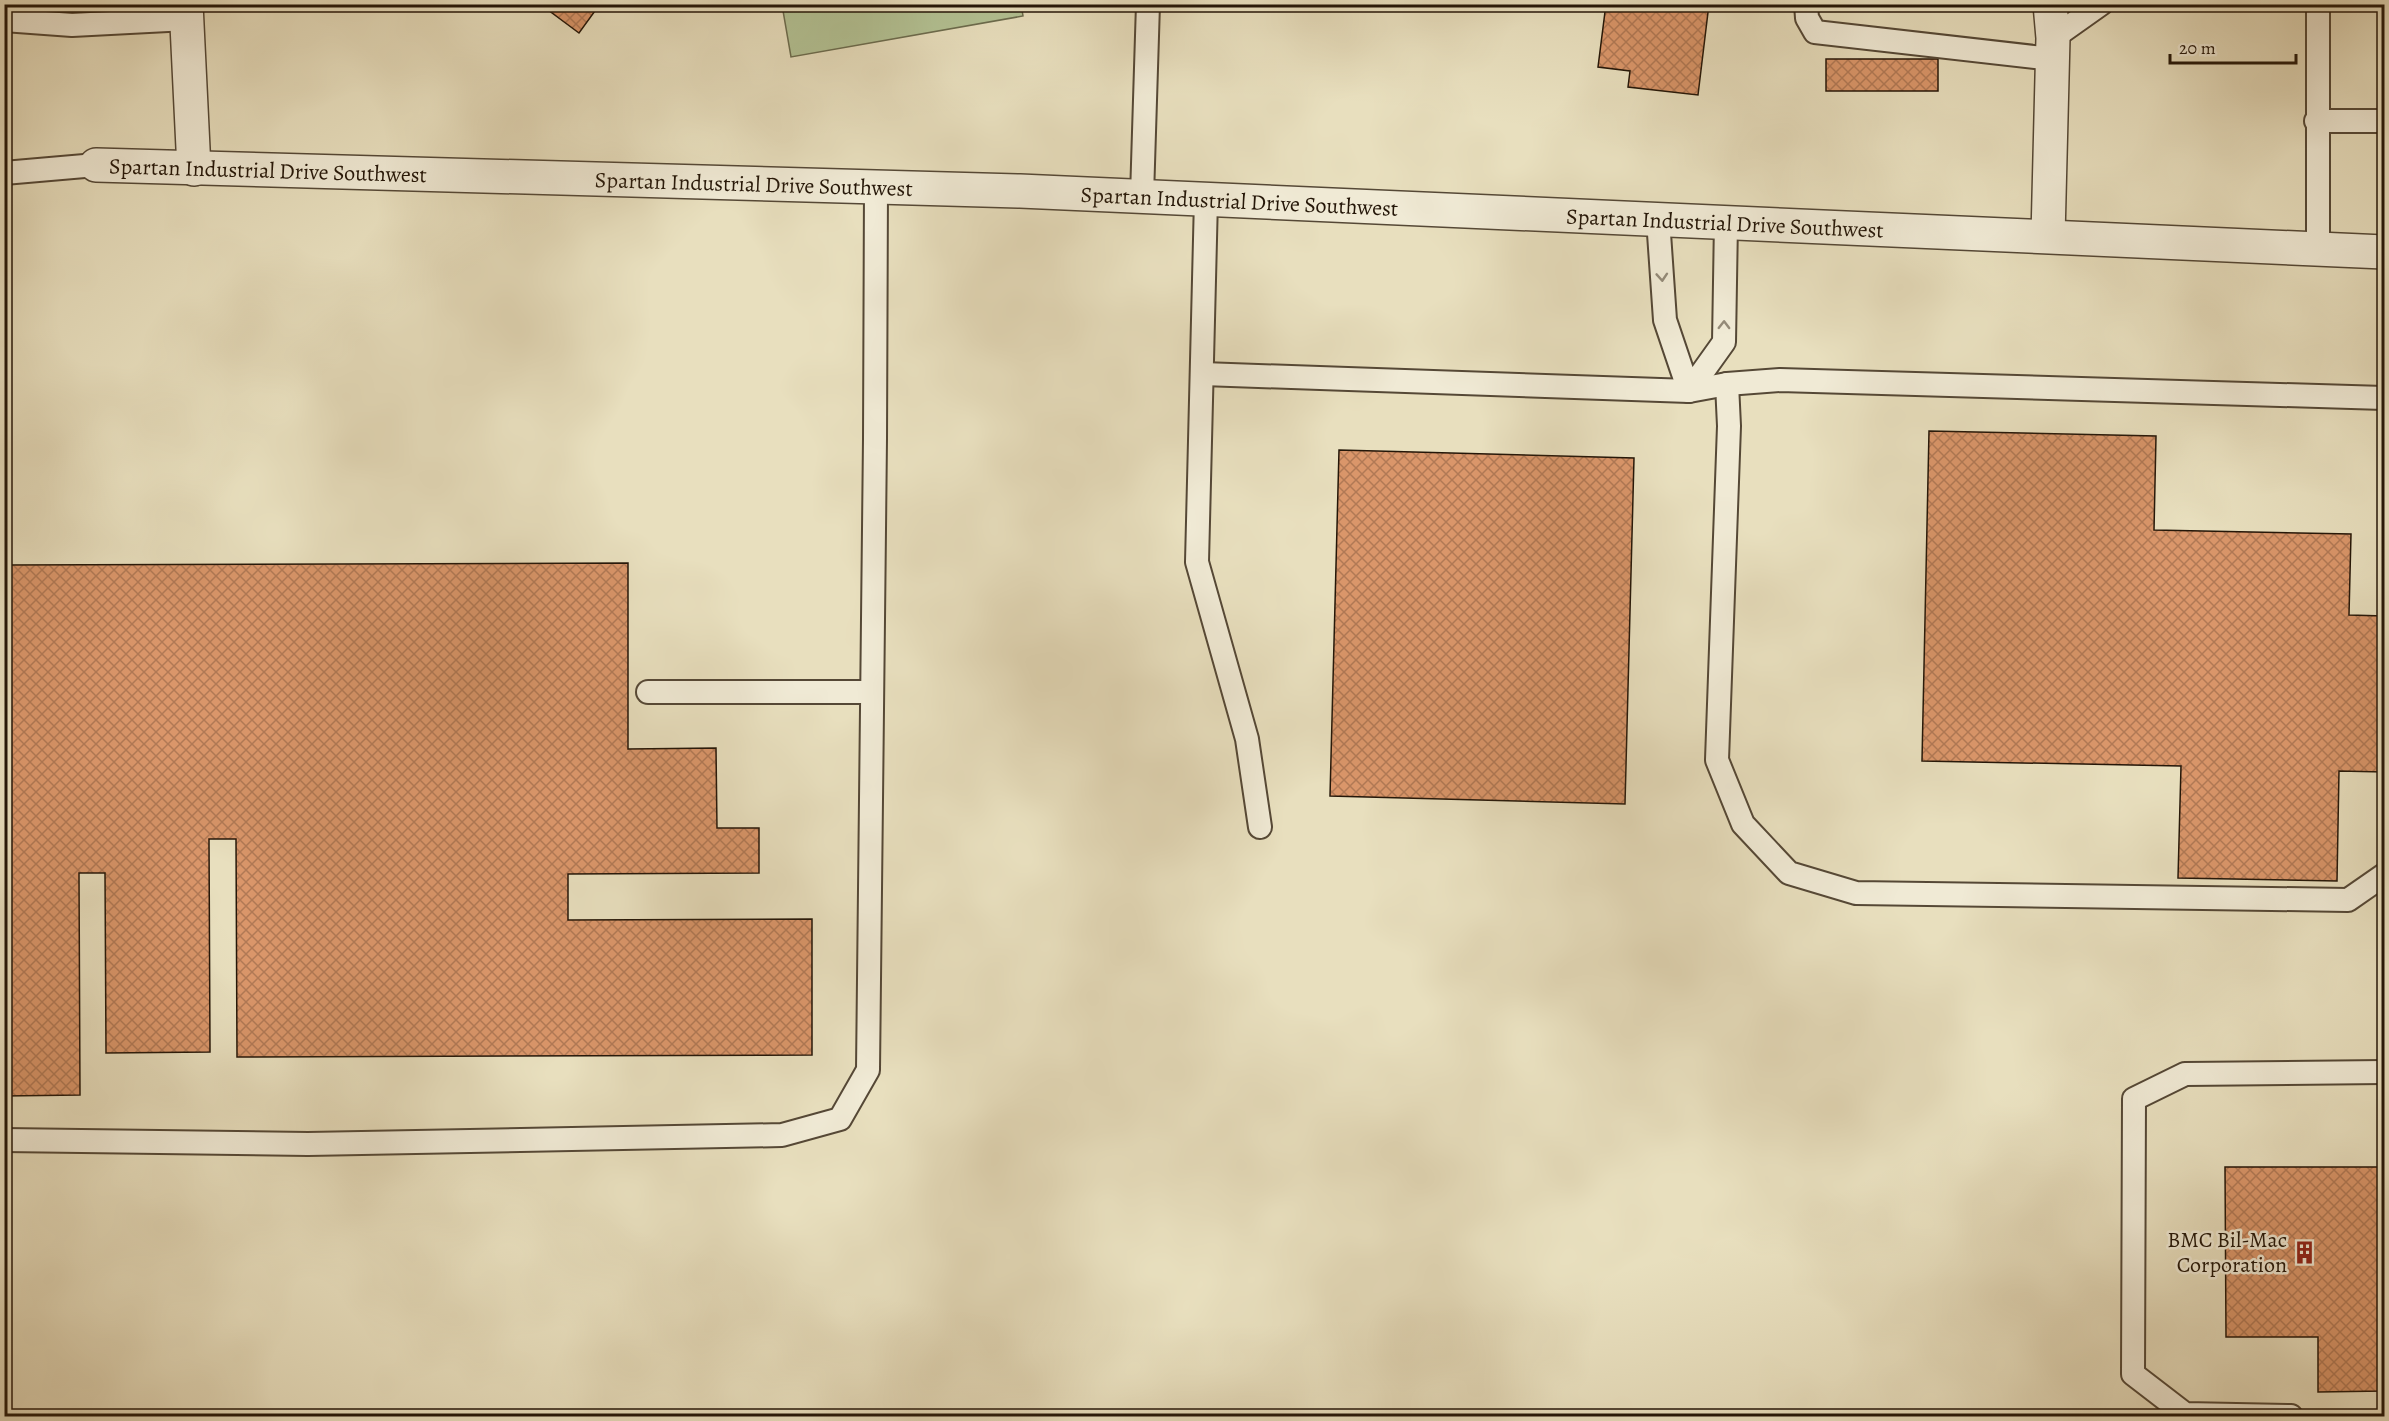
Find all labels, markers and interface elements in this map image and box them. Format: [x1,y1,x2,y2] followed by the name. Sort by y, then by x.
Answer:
[2170,27,2296,65] scale bar
[2179,36,2216,60] text: 20 m
[109,151,427,190] street label: Spartan Industrial Drive Southwest
[594,165,913,204] street label: Spartan Industrial Drive Southwest
[1080,180,1399,224] street label: Spartan Industrial Drive Southwest
[1565,201,1884,246] street label: Spartan Industrial Drive Southwest
[1655,273,1668,282] one-way arrow
[1718,320,1730,329] one-way arrow
[2167,1225,2287,1280] place label: BMC Bil-Mac Corporation
[2292,1239,2318,1265] building icon: BMC Bil-Mac Corporation

